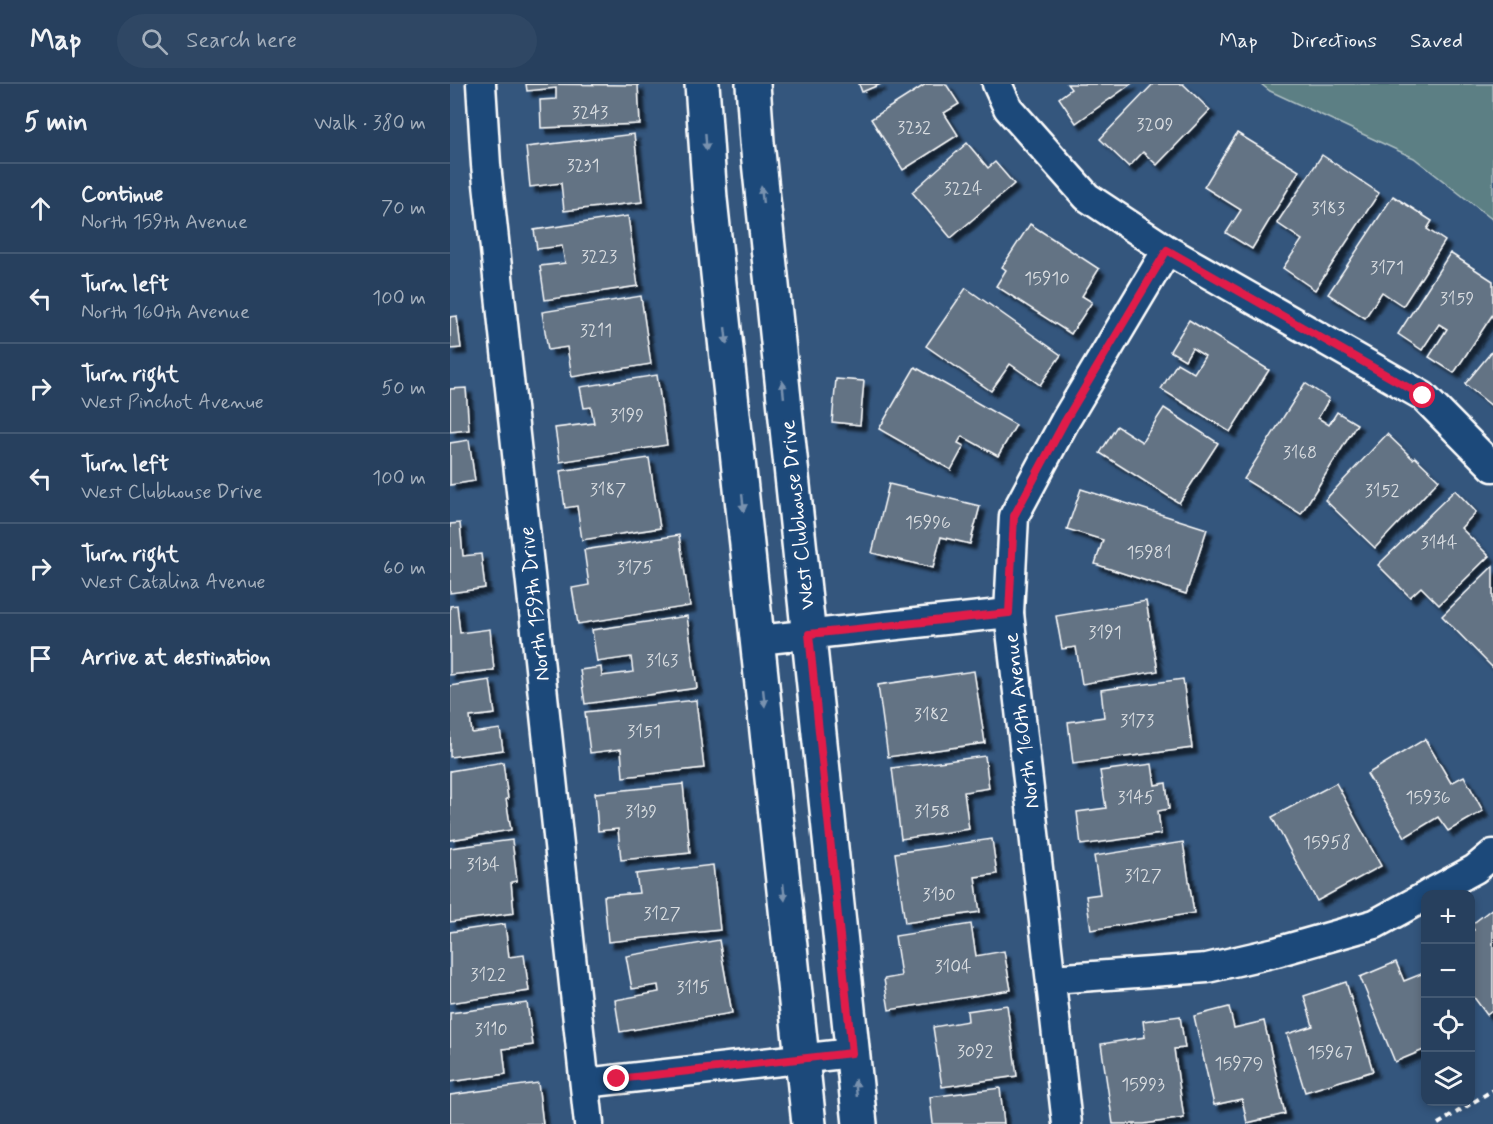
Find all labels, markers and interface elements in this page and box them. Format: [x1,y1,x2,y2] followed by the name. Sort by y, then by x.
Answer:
[117,14,537,68] search box
[30,23,81,60] text: Map
[138,25,171,58] icon: search
[186,27,297,55] text: Search here
[1219,27,1258,55] text: Map
[1291,27,1377,55] text: Directions
[1410,27,1463,55] text: Saved
[572,101,608,125] house number: 3243
[24,106,88,140] text: 5 min
[314,110,426,137] text: Walk · 380 m
[1136,113,1174,137] house number: 3209
[897,116,931,140] house number: 3232
[702,133,711,152] one-way arrow
[566,154,600,178] house number: 3231
[944,177,982,201] house number: 3224
[81,181,163,209] text: Continue
[757,185,767,204] one-way arrow
[24,192,57,225] icon: ahead
[381,195,426,222] text: 70 m
[1311,197,1345,221] house number: 3183
[81,209,248,236] text: North 159th Avenue
[581,245,617,269] house number: 3223
[1370,256,1404,280] house number: 3171
[1024,267,1070,291] house number: 15910
[81,271,169,299] text: Turn left
[24,282,57,315] icon: left
[372,285,426,312] text: 100 m
[1440,287,1475,311] house number: 3159
[81,299,250,326] text: North 160th Avenue
[580,319,612,343] house number: 3211
[721,327,730,346] one-way arrow
[81,361,179,389] text: Turn right
[24,372,57,405] icon: right
[381,375,426,402] text: 50 m
[778,379,788,398] one-way arrow
[1409,382,1435,408] route start
[81,389,264,416] text: West Pinchot Avenue
[610,404,644,428] house number: 3199
[774,419,822,611] street label: West Clubhouse Drive
[1283,441,1317,465] house number: 3168
[81,451,169,479] text: Turn left
[24,462,57,495] icon: left
[372,465,426,492] text: 100 m
[590,478,626,502] house number: 3187
[81,479,262,506] text: West Clubhouse Drive
[1365,479,1400,503] house number: 3152
[738,493,748,512] one-way arrow
[905,511,951,535] house number: 15996
[513,525,557,683] street label: North 159th Drive
[1421,531,1457,555] house number: 3144
[81,541,179,569] text: Turn right
[1127,541,1172,565] house number: 15981
[24,552,57,585] icon: right
[383,555,426,582] text: 60 m
[617,556,654,580] house number: 3175
[81,569,266,596] text: West Catalina Avenue
[1088,621,1122,645] house number: 3191
[997,631,1047,811] street label: North 160th Avenue
[24,642,57,675] icon: arrive
[81,644,271,672] text: Arrive at destination
[646,649,678,673] house number: 3163
[759,688,769,707] one-way arrow
[914,703,948,727] house number: 3182
[1120,709,1154,733] house number: 3173
[627,720,661,744] house number: 3151
[1117,786,1155,810] house number: 3145
[1405,786,1451,810] house number: 15936
[625,800,657,824] house number: 3139
[914,800,950,824] house number: 3158
[1303,831,1351,855] house number: 15958
[466,853,500,877] house number: 3134
[1124,864,1162,888] house number: 3127
[779,882,789,901] one-way arrow
[922,883,956,907] house number: 3130
[1421,890,1475,1106] map controls
[1421,890,1475,944] button: +
[643,902,681,926] house number: 3127
[1421,944,1475,998] button: −
[934,955,972,979] house number: 3104
[470,963,506,987] house number: 3122
[676,976,710,1000] house number: 3115
[1421,998,1475,1052] button: locate
[475,1018,507,1042] house number: 3110
[957,1040,994,1064] house number: 3092
[1307,1041,1353,1065] house number: 15967
[1215,1052,1263,1076] house number: 15979
[1421,1052,1475,1106] button: layers
[603,1065,629,1091] route end
[1121,1073,1165,1097] house number: 15993
[851,1079,861,1098] one-way arrow

